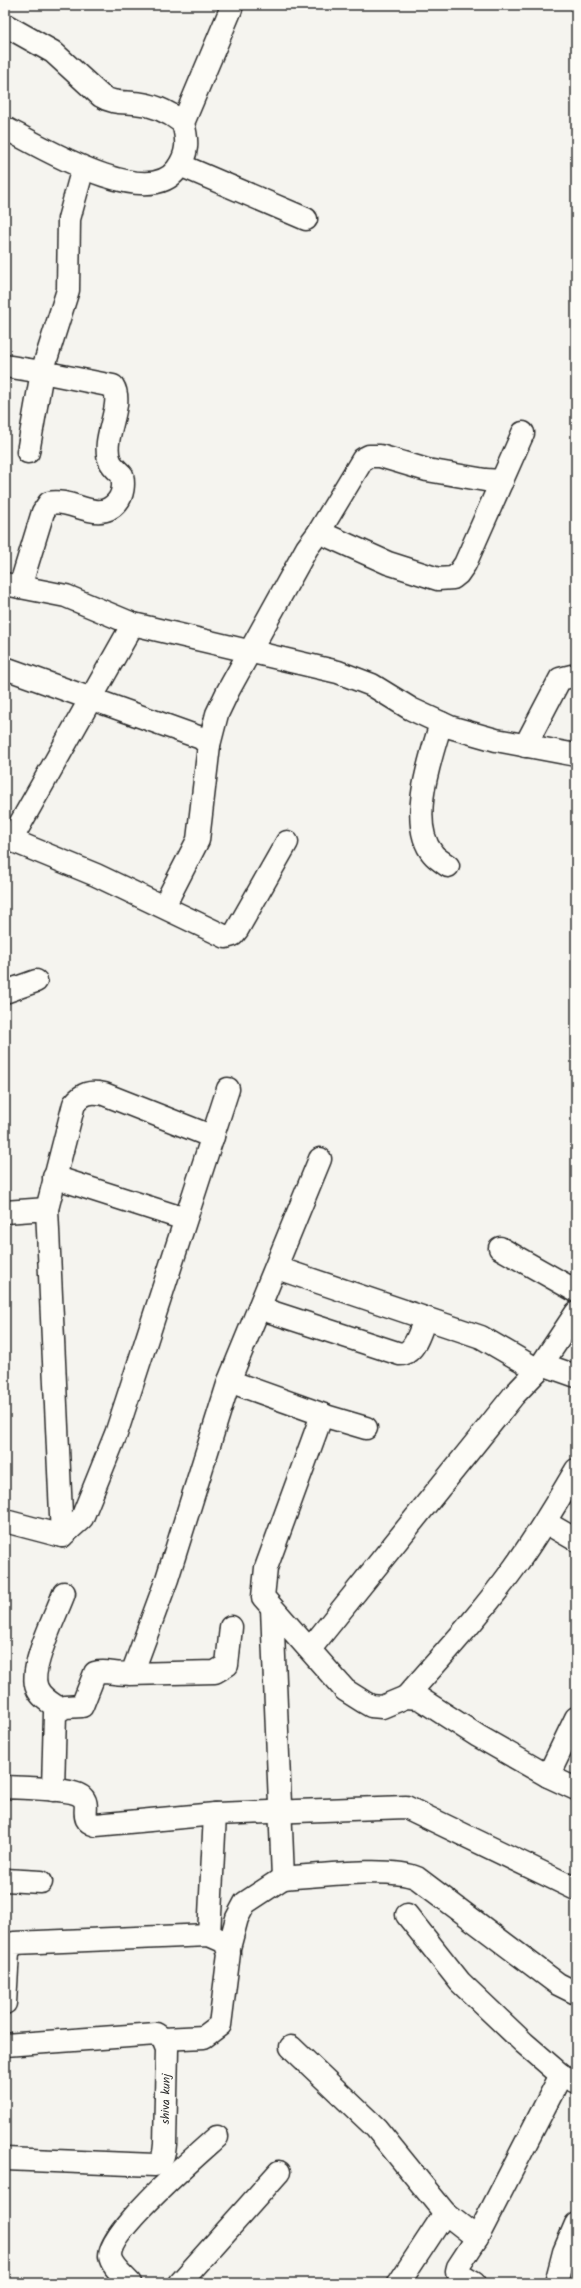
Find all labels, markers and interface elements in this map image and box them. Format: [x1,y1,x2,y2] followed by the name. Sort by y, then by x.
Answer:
[156,2073,176,2125] street label: shiva kunj

